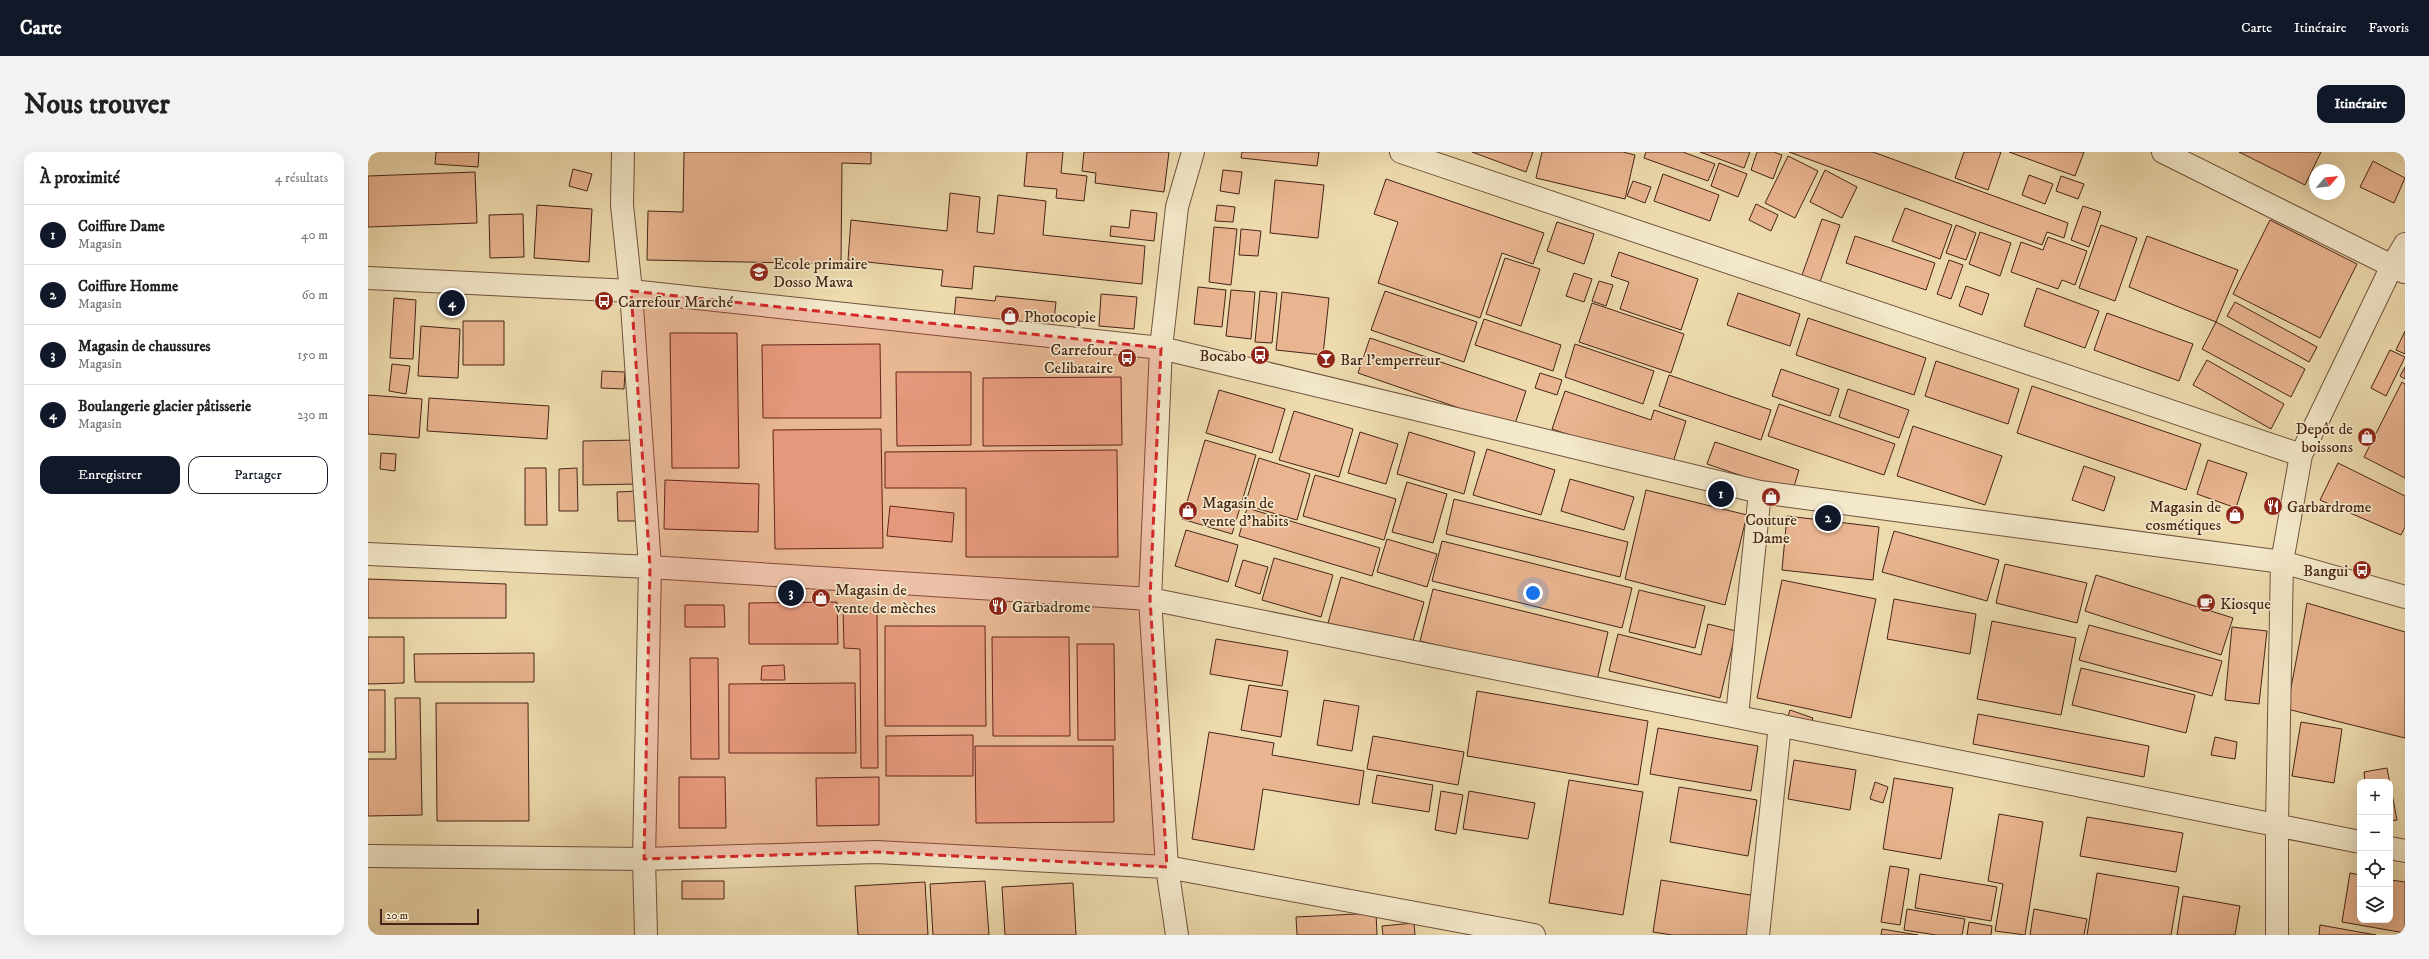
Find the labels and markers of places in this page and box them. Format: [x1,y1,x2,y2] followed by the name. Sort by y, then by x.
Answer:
[773,254,868,292] place label: Ecole primaire Dosso Mawa
[748,261,770,283] school or university icon: Ecole primaire Dosso Mawa
[439,288,465,318] pin: 4
[593,290,615,312] bus stop icon: Carrefour Marché
[618,292,733,312] place label: Carrefour Marché
[999,305,1021,327] shop icon: Photocopie
[1024,307,1096,327] place label: Photocopie
[1044,340,1113,378] place label: Carrefour Celibataire
[1249,344,1271,366] bus stop icon: Bocabo
[1199,346,1246,366] place label: Bocabo
[1116,347,1138,369] bus stop icon: Carrefour Celibataire
[1315,348,1337,370] bar icon: Bar l'emperreur
[1340,350,1441,370] place label: Bar l'emperreur
[2295,419,2353,457] place label: Depôt de boissons
[2356,426,2378,448] shop icon: Depôt de boissons
[1708,479,1734,509] pin: 1
[1760,486,1782,508] shop icon: Couture Dame
[1201,493,1289,531] place label: Magasin de vente d'habits
[2262,495,2284,517] restaurant icon: Garbardrome
[2146,497,2221,535] place label: Magasin de cosmétiques
[2287,497,2372,517] place label: Garbardrome
[1177,500,1199,522] shop icon: Magasin de vente d'habits
[1815,503,1841,533] pin: 2
[2224,504,2246,526] shop icon: Magasin de cosmétiques
[1745,510,1797,548] place label: Couture Dame
[2351,559,2373,581] bus stop icon: Bangui
[2303,561,2348,581] place label: Bangui
[778,578,804,608] pin: 3
[834,580,936,618] place label: Magasin de vente de mèches
[810,587,832,609] shop icon: Magasin de vente de mèches
[2195,592,2217,614] cafe icon: Kiosque
[2220,594,2271,614] place label: Kiosque
[987,595,1009,617] restaurant icon: Garbadrome
[1012,597,1091,617] place label: Garbadrome

